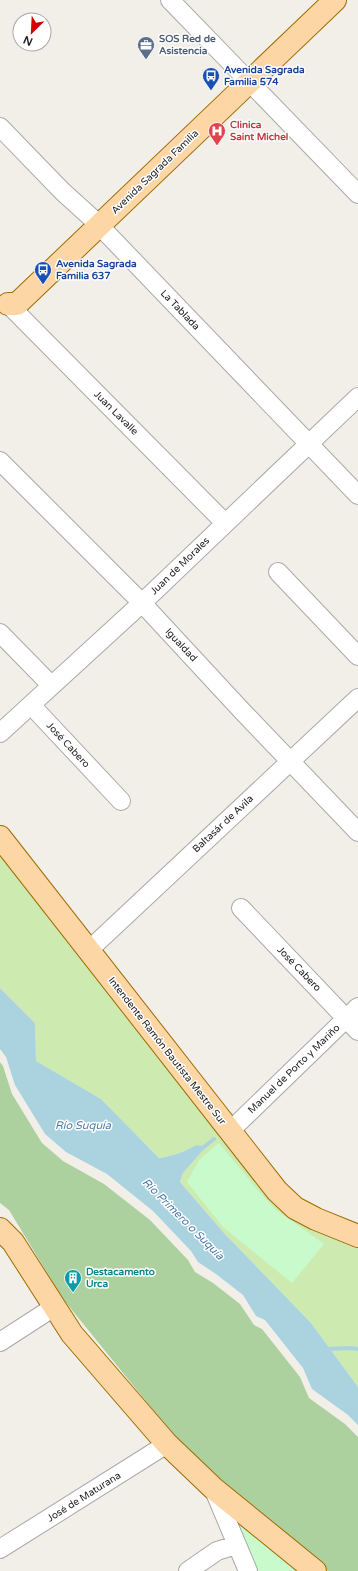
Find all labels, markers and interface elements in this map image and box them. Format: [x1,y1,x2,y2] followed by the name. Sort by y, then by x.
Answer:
[12,12,52,52] north arrow
[21,33,35,48] text: N
[159,33,216,57] place label: SOS Red de Asistencia
[136,35,156,60] office icon: SOS Red de Asistencia
[224,64,305,88] place label: Avenida Sagrada Familia 574
[201,66,221,91] bus stop icon: Avenida Sagrada Familia 574
[230,119,288,143] place label: Clinica Saint Michel
[207,121,227,146] hospital icon: Clinica Saint Michel
[109,127,201,217] street label: Avenida Sagrada Familia
[56,258,137,282] place label: Avenida Sagrada Familia 637
[33,260,53,285] bus stop icon: Avenida Sagrada Familia 637
[158,287,202,333] street label: La Tablada
[91,388,141,438] street label: Juan Lavalle
[148,535,212,597] street label: Juan de Morales
[162,626,200,664] street label: Igualdad
[44,720,92,770] street label: José Cabero
[190,793,256,855] street label: Baltasár de Avila
[275,944,323,994] street label: José Cabero
[106,975,229,1127] street label: Intendente Ramón Bautista Mestre Sur
[245,1022,343,1116] street label: Manuel de Porto y Mariño
[55,1119,112,1132] water label: Río Suquía
[140,1176,227,1263] water label: Río Primero o Suquía
[86,1266,155,1290] place label: Destacamento Urca
[63,1268,83,1293] building icon: Destacamento Urca
[45,1469,123,1525] street label: José de Maturana

